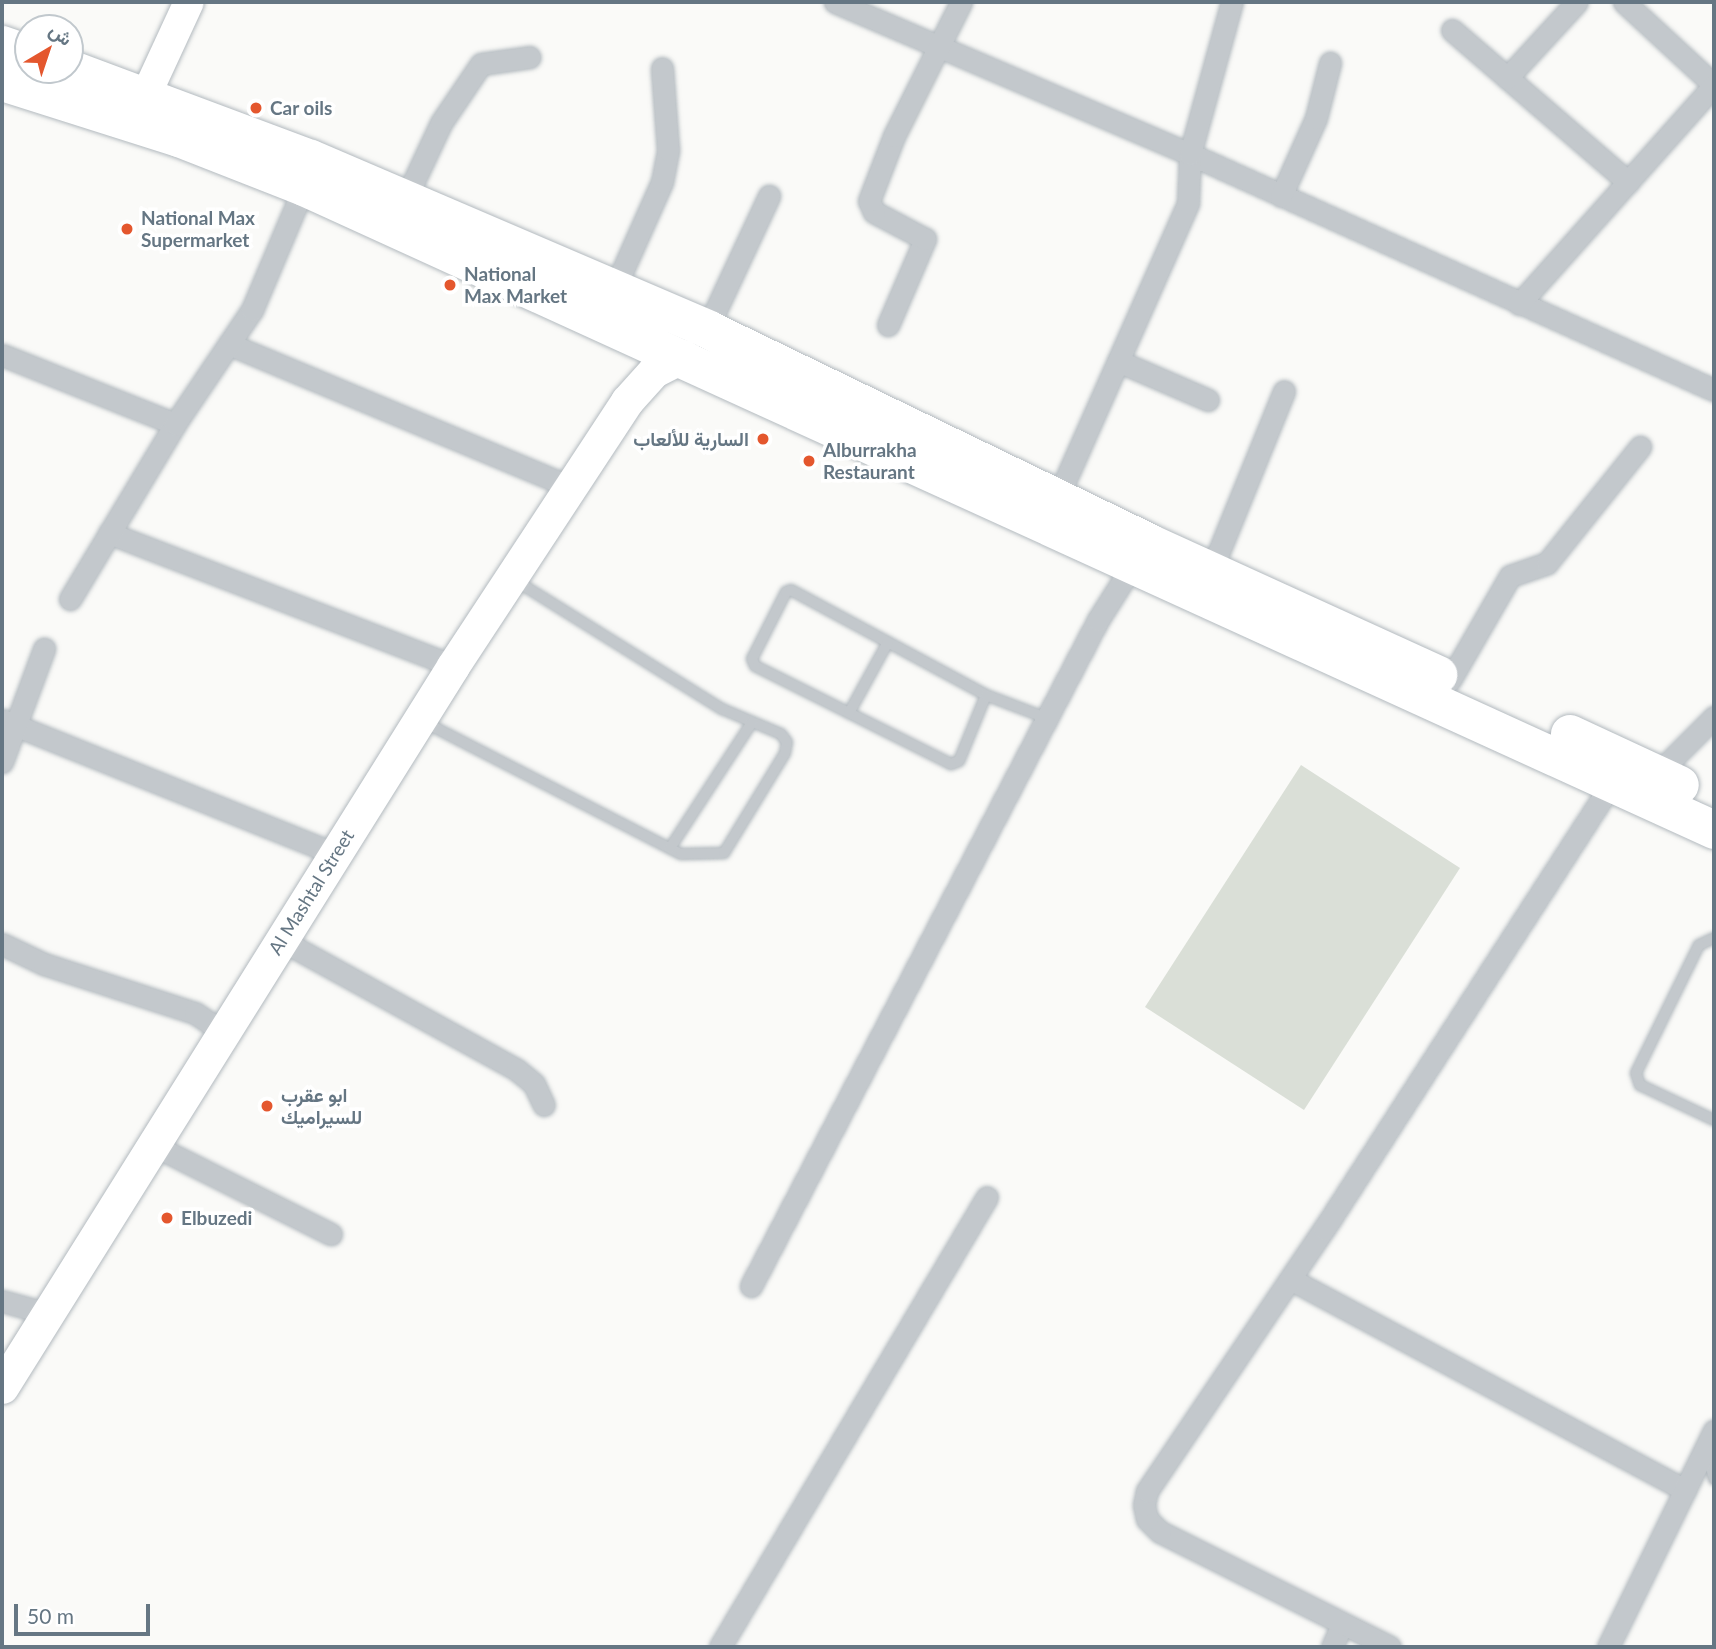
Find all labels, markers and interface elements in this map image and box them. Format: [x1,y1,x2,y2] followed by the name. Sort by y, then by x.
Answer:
[14,14,84,84] north arrow
[45,18,77,50] text: ش
[270,97,333,119] place label: Car oils
[248,100,264,116] marker: Car oils
[141,207,255,251] place label: National Max Supermarket
[119,221,135,237] marker: National Max Supermarket
[464,263,567,307] place label: National Max Market
[442,277,458,293] marker: National Max Market
[633,428,749,450] place label: السارية للألعاب
[755,431,771,447] marker: السارية للألعاب
[823,439,917,483] place label: Alburrakha Restaurant
[801,453,817,469] marker: Alburrakha Restaurant
[263,825,359,959] street label: Al Mashtal Street
[281,1084,362,1128] place label: ابو عقرب للسيراميك
[259,1098,275,1114] marker: ابو عقرب للسيراميك
[181,1207,252,1229] place label: Elbuzedi
[159,1210,175,1226] marker: Elbuzedi
[18,1590,154,1634] scale bar
[27,1603,74,1628] text: 50 m

